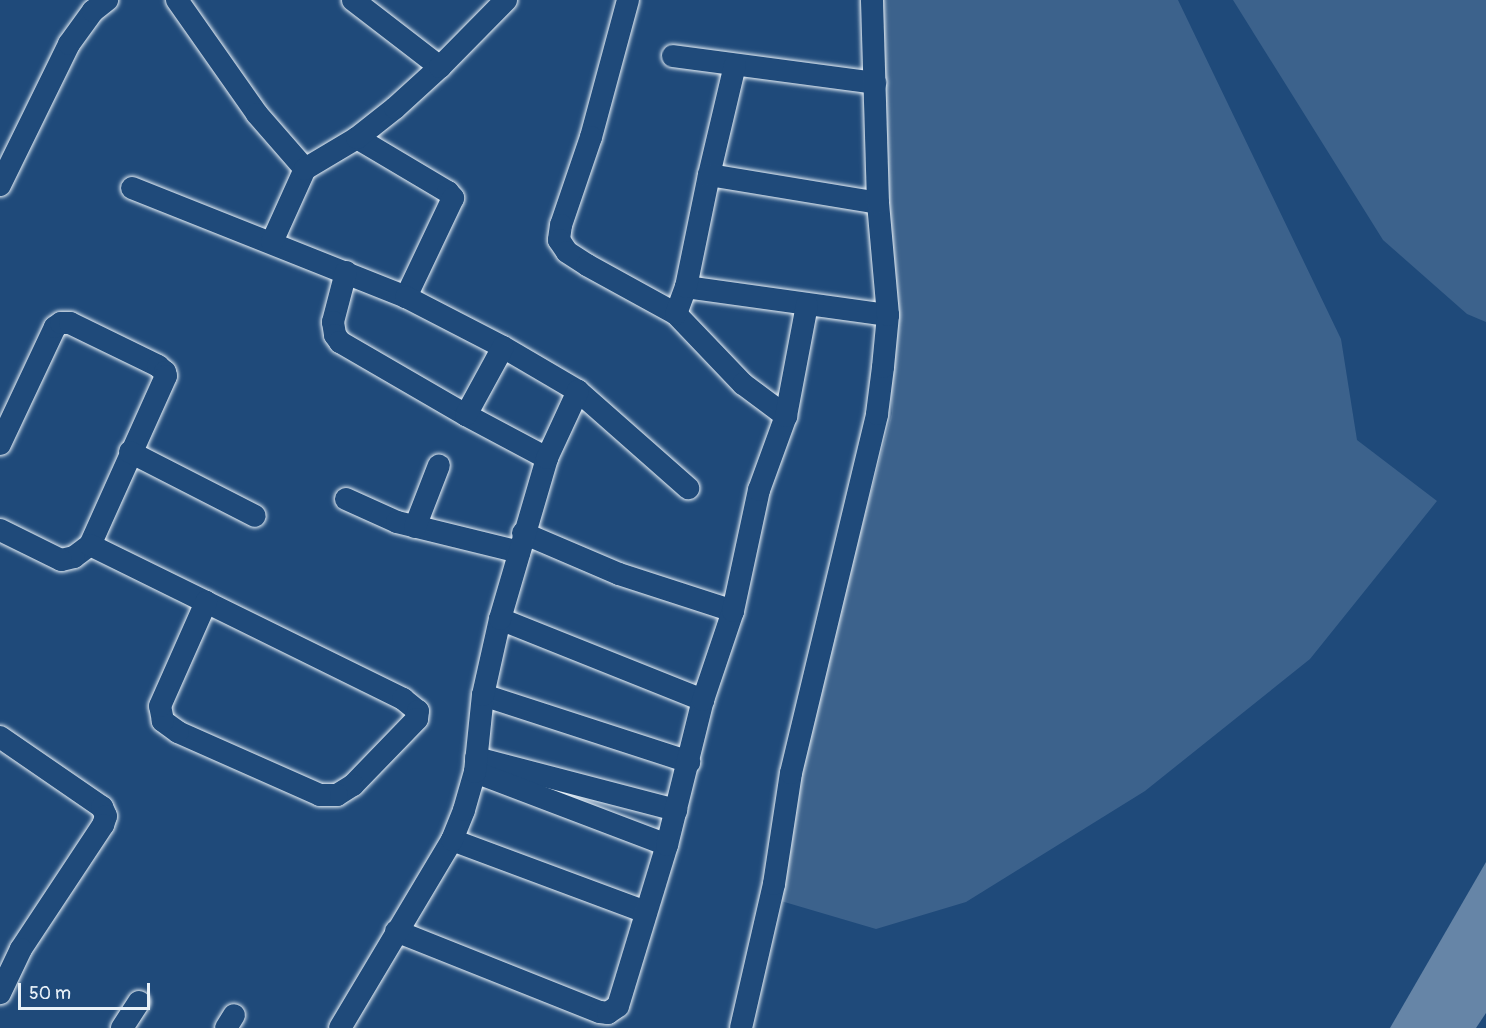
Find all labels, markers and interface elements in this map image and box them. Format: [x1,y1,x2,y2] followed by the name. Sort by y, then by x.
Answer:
[21,971,153,1009] scale bar
[29,982,71,1005] text: 50 m

